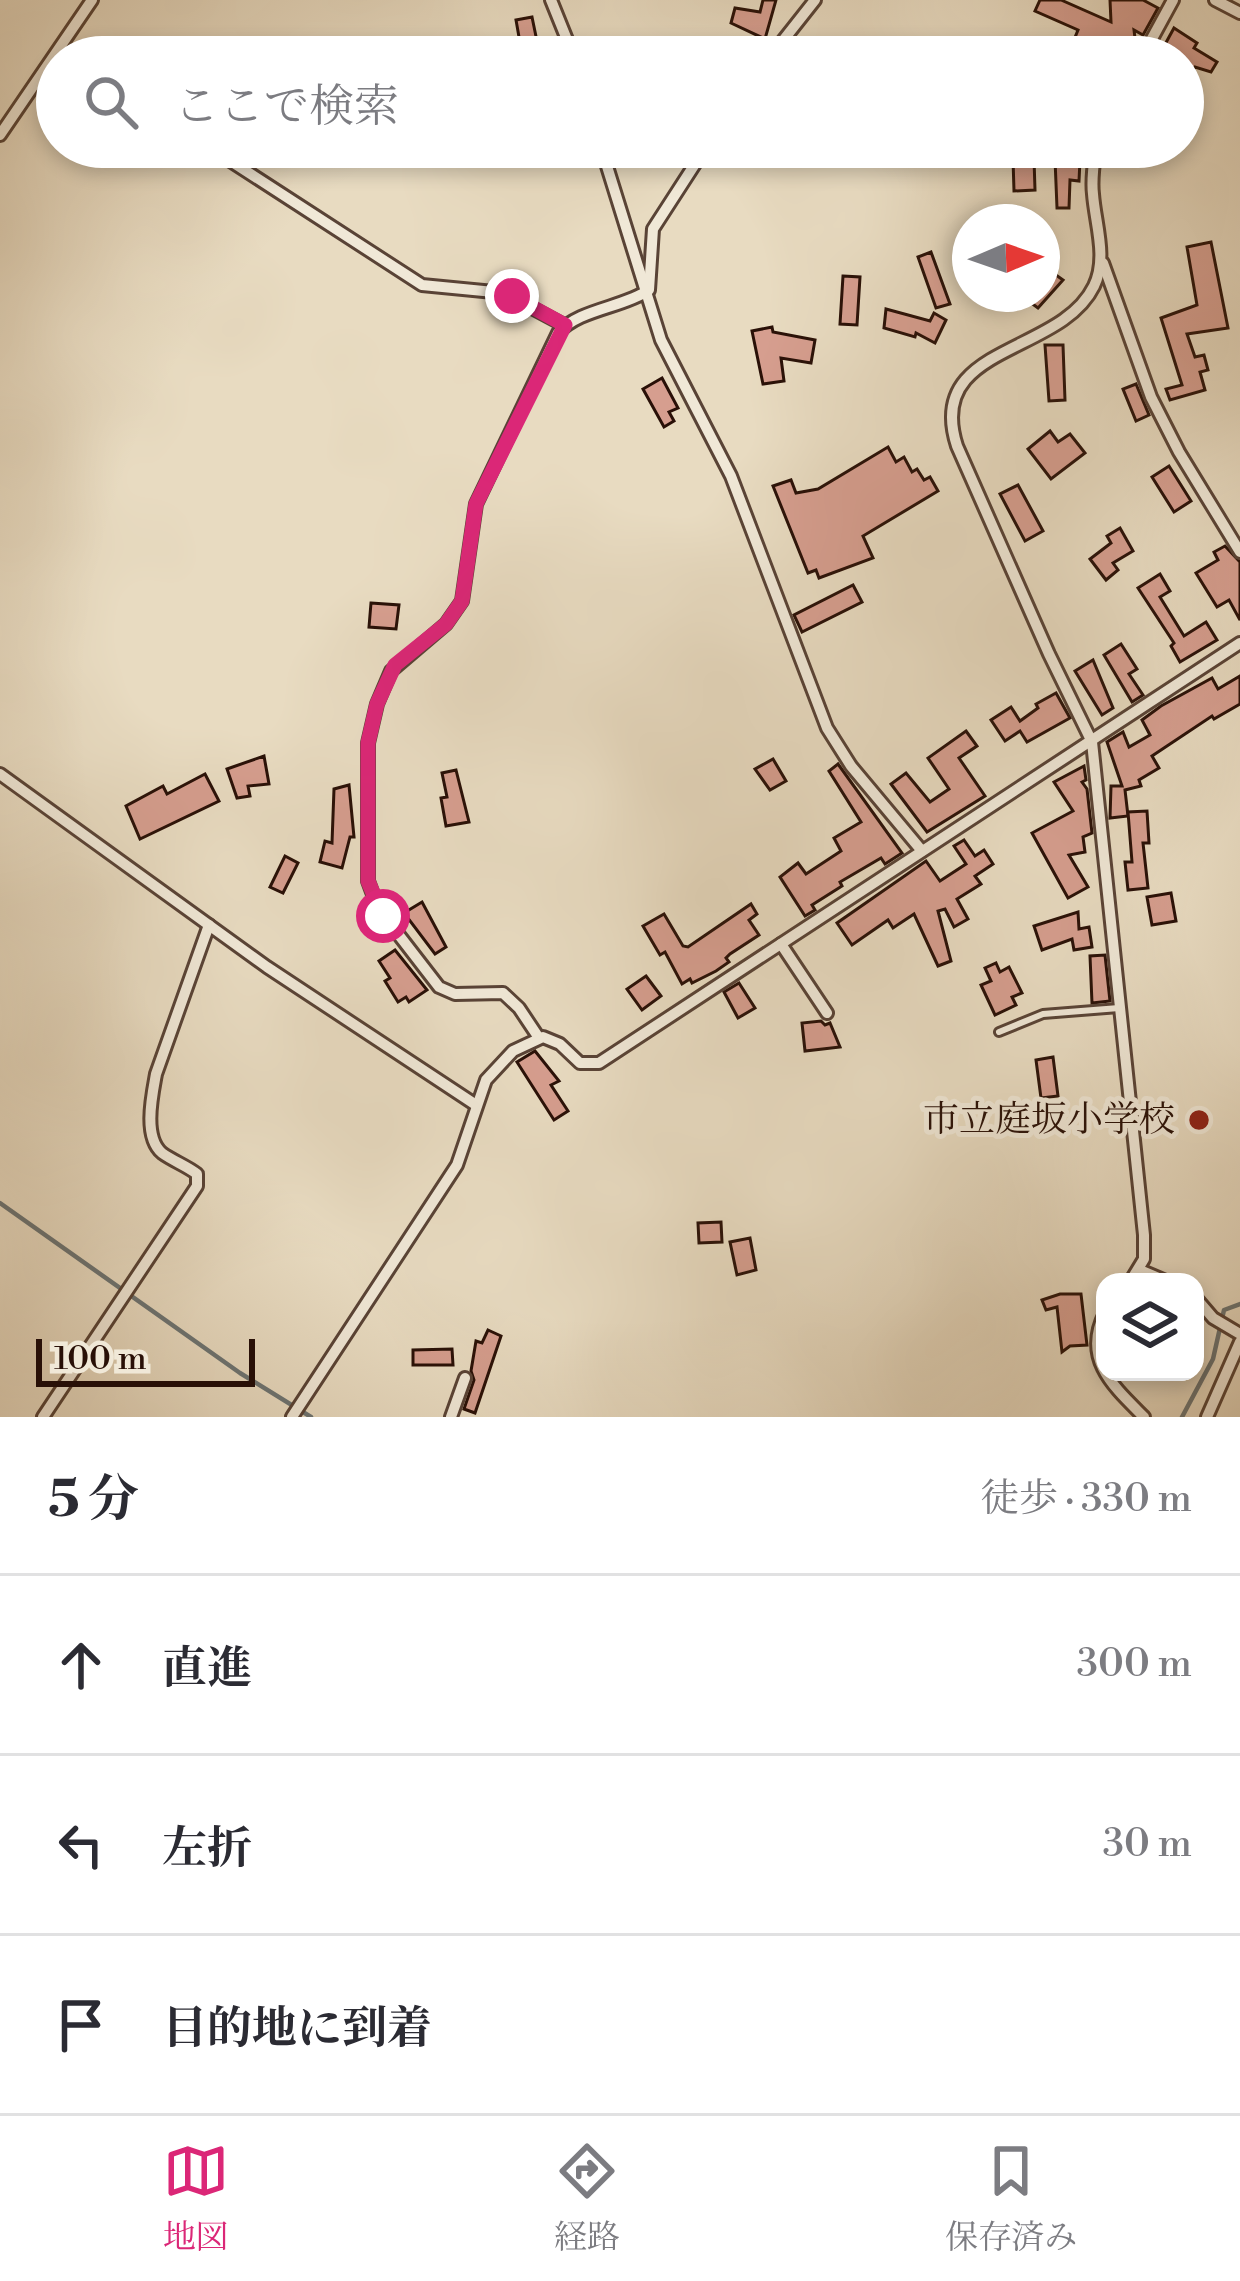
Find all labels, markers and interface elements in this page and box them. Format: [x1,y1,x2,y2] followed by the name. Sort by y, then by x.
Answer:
[36,36,1204,168] search box
[78,69,144,135] icon: search
[174,79,399,136] text: ここで検索
[952,204,1060,312] north arrow
[485,269,539,323] route end
[356,889,410,943] route start
[923,1098,1175,1143] place label: 市立庭坂小学校
[1186,1107,1212,1133] marker: 市立庭坂小学校
[1096,1273,1204,1381] map controls
[1096,1273,1204,1381] button: layers
[36,1333,255,1386] scale bar
[54,1339,147,1380] text: 100 m
[48,1469,139,1533] text: 5 分
[980,1475,1192,1524] text: 徒歩 · 330 m
[48,1632,114,1698] icon: ahead
[1077,1640,1192,1689] text: 300 m
[162,1641,252,1698] text: 直進
[48,1812,114,1878] icon: left
[1102,1820,1192,1869] text: 30 m
[162,1821,252,1878] text: 左折
[48,1992,114,2058] icon: arrive
[162,2001,432,2058] text: 目的地に到着
[163,2138,229,2259] tab: 地図
[554,2138,620,2259] tab: 経路
[945,2138,1077,2259] tab: 保存済み

